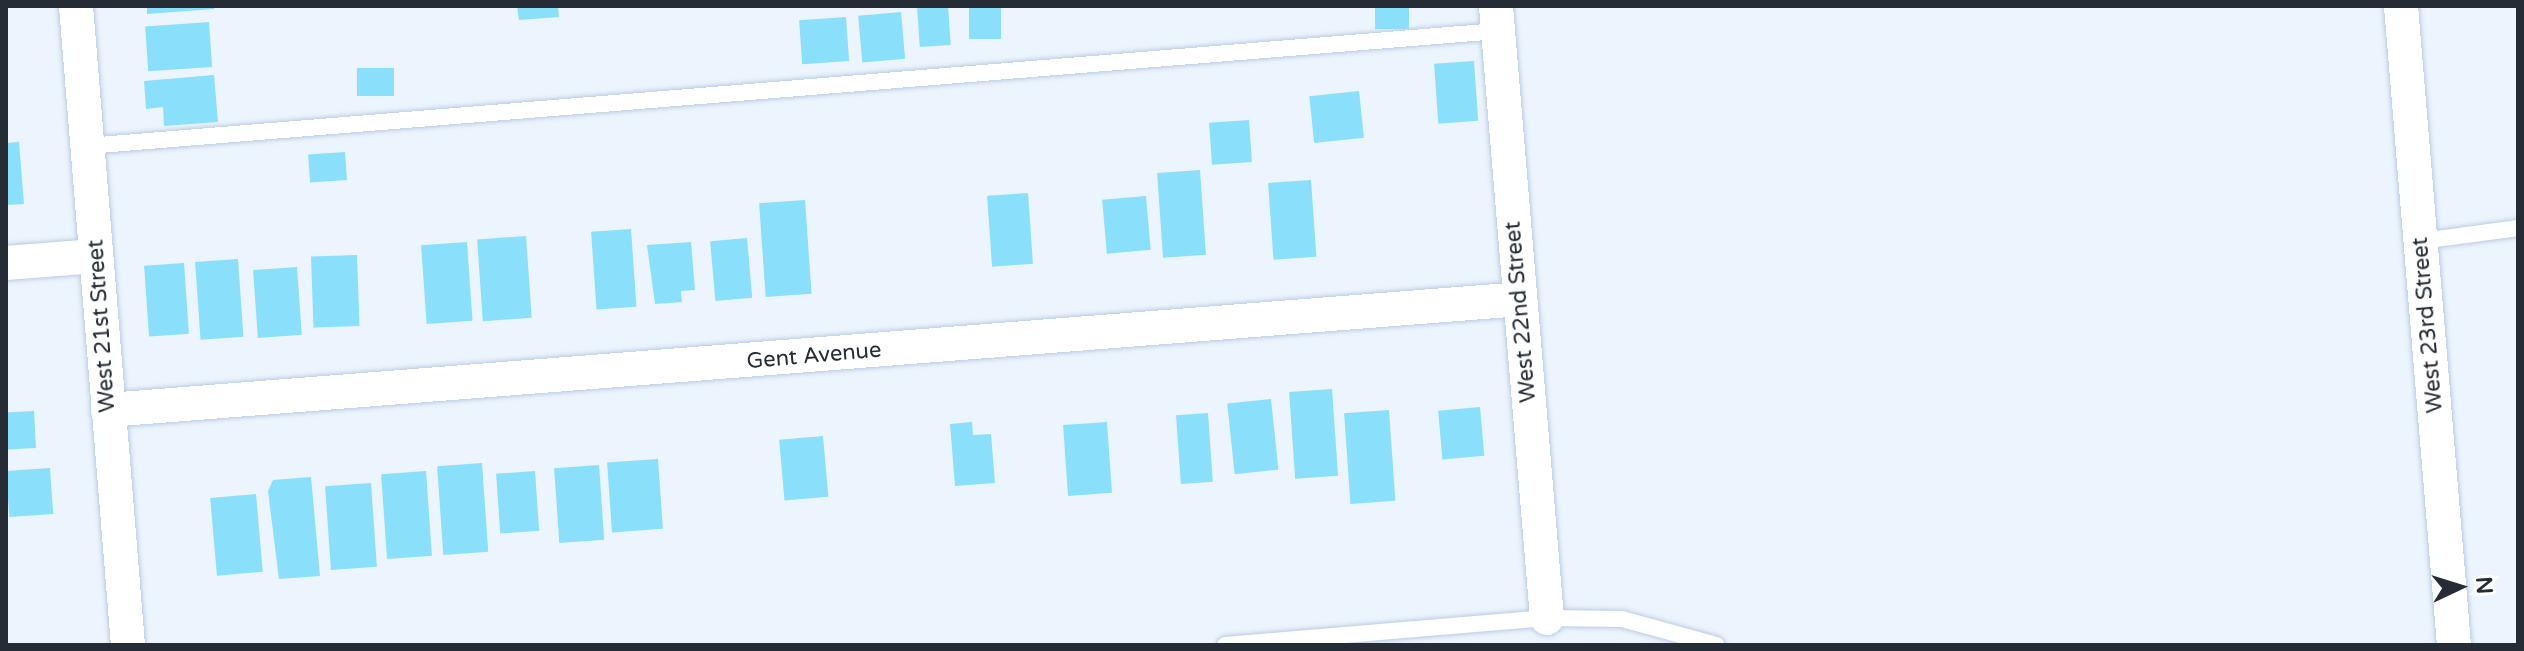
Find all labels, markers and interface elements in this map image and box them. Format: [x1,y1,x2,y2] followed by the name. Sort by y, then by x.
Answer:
[1500,220,1542,404] street label: West 22nd Street
[2407,236,2449,414] street label: West 23rd Street
[83,239,121,413] street label: West 21st Street
[746,337,882,375] street label: Gent Avenue
[2420,547,2500,627] north arrow
[2470,576,2498,595] text: N

